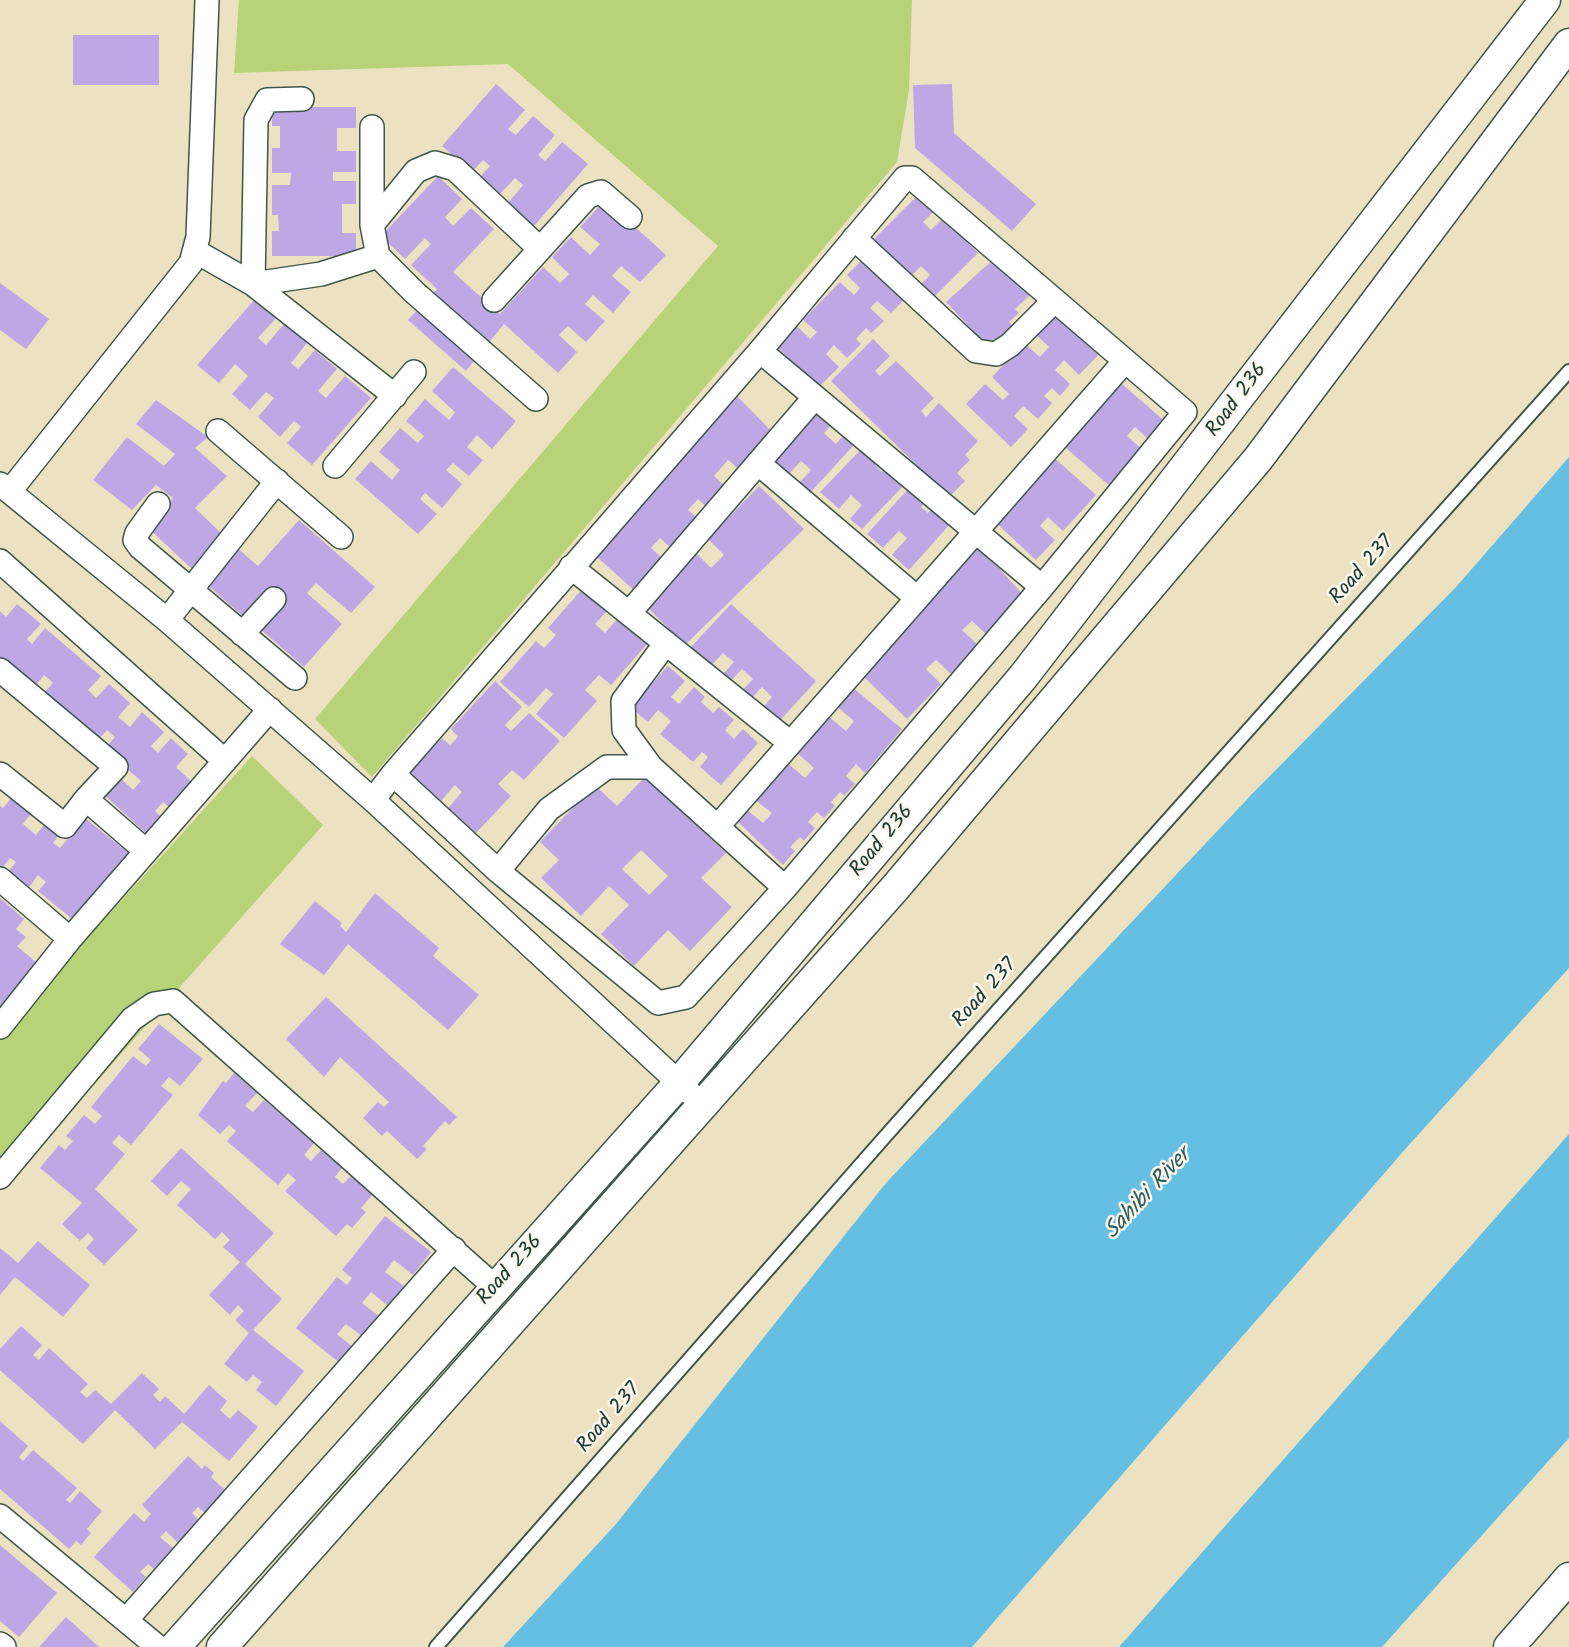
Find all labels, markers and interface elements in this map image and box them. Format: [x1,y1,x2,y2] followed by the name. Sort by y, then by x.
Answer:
[1202,359,1274,443] street label: Road 236
[1325,531,1401,611] street label: Road 237
[846,801,920,883] street label: Road 236
[948,954,1024,1034] street label: Road 237
[1100,1144,1198,1246] water label: Sahibi River
[473,1230,549,1312] street label: Road 236
[573,1379,647,1459] street label: Road 237

